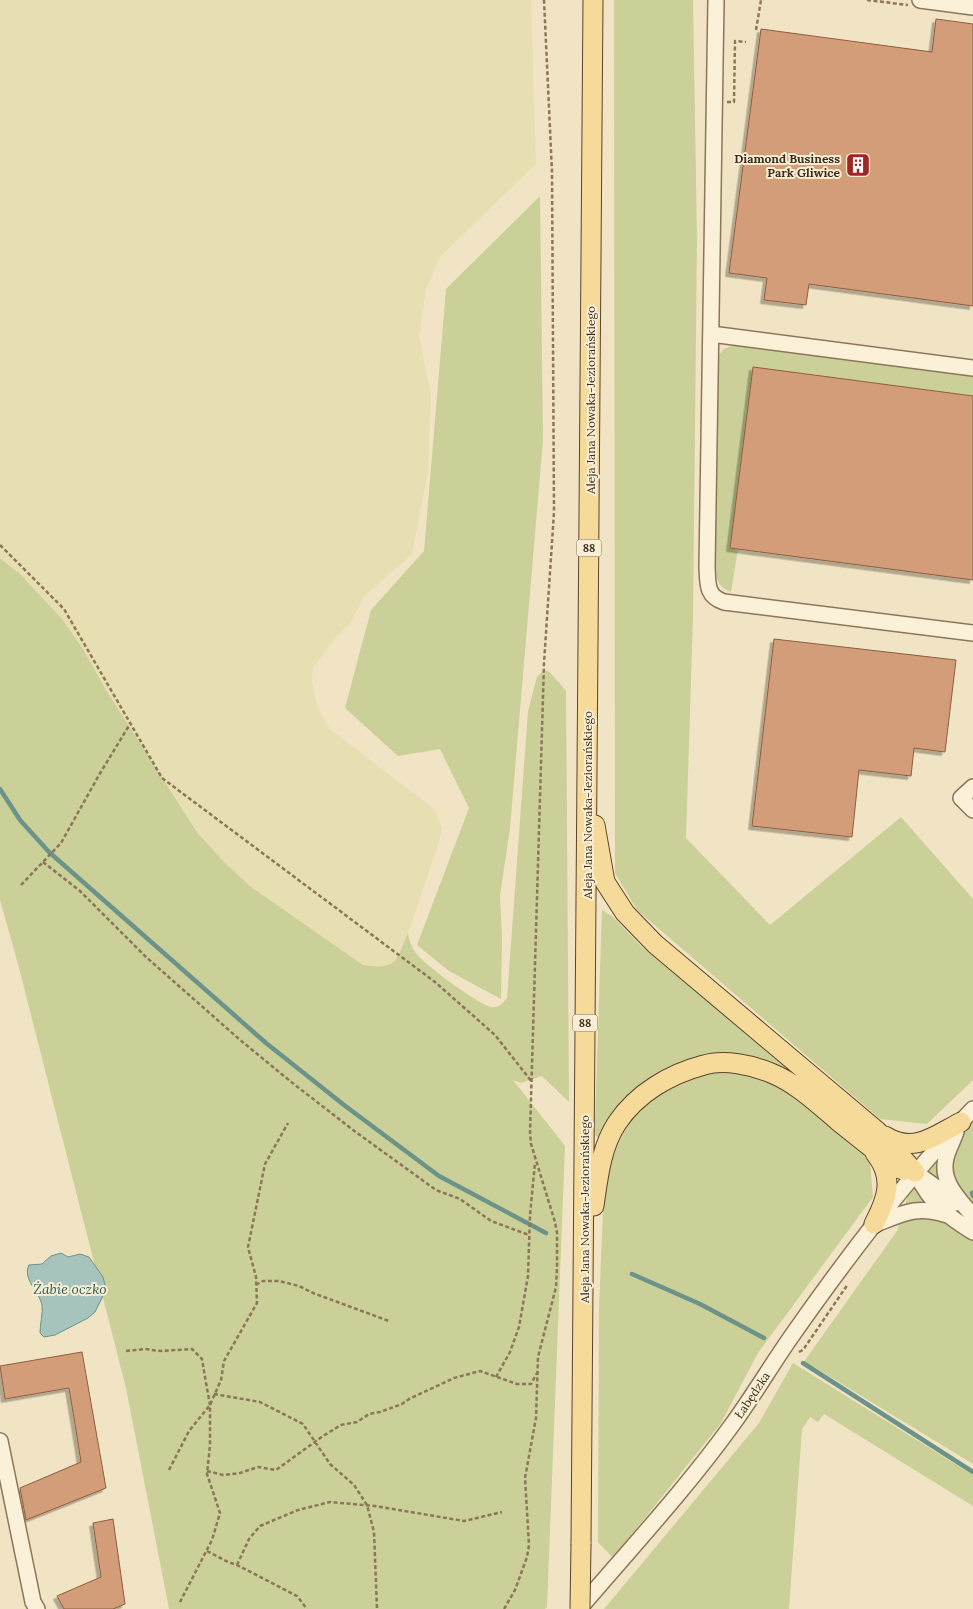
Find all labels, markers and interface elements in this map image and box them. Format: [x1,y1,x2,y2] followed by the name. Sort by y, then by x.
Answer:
[734,151,841,180] place label: Diamond Business Park Gliwice
[845,152,871,178] building icon: Diamond Business Park Gliwice
[583,306,598,495] street label: Aleja Jana Nowaka-Jeziorańskiego
[576,540,602,556] road number: 88
[580,711,595,900] street label: Aleja Jana Nowaka-Jeziorańskiego
[572,1014,598,1032] road number: 88
[577,1115,592,1304] street label: Aleja Jana Nowaka-Jeziorańskiego
[33,1280,107,1298] water label: Żabie oczko
[731,1369,773,1421] street label: Łabędzka

